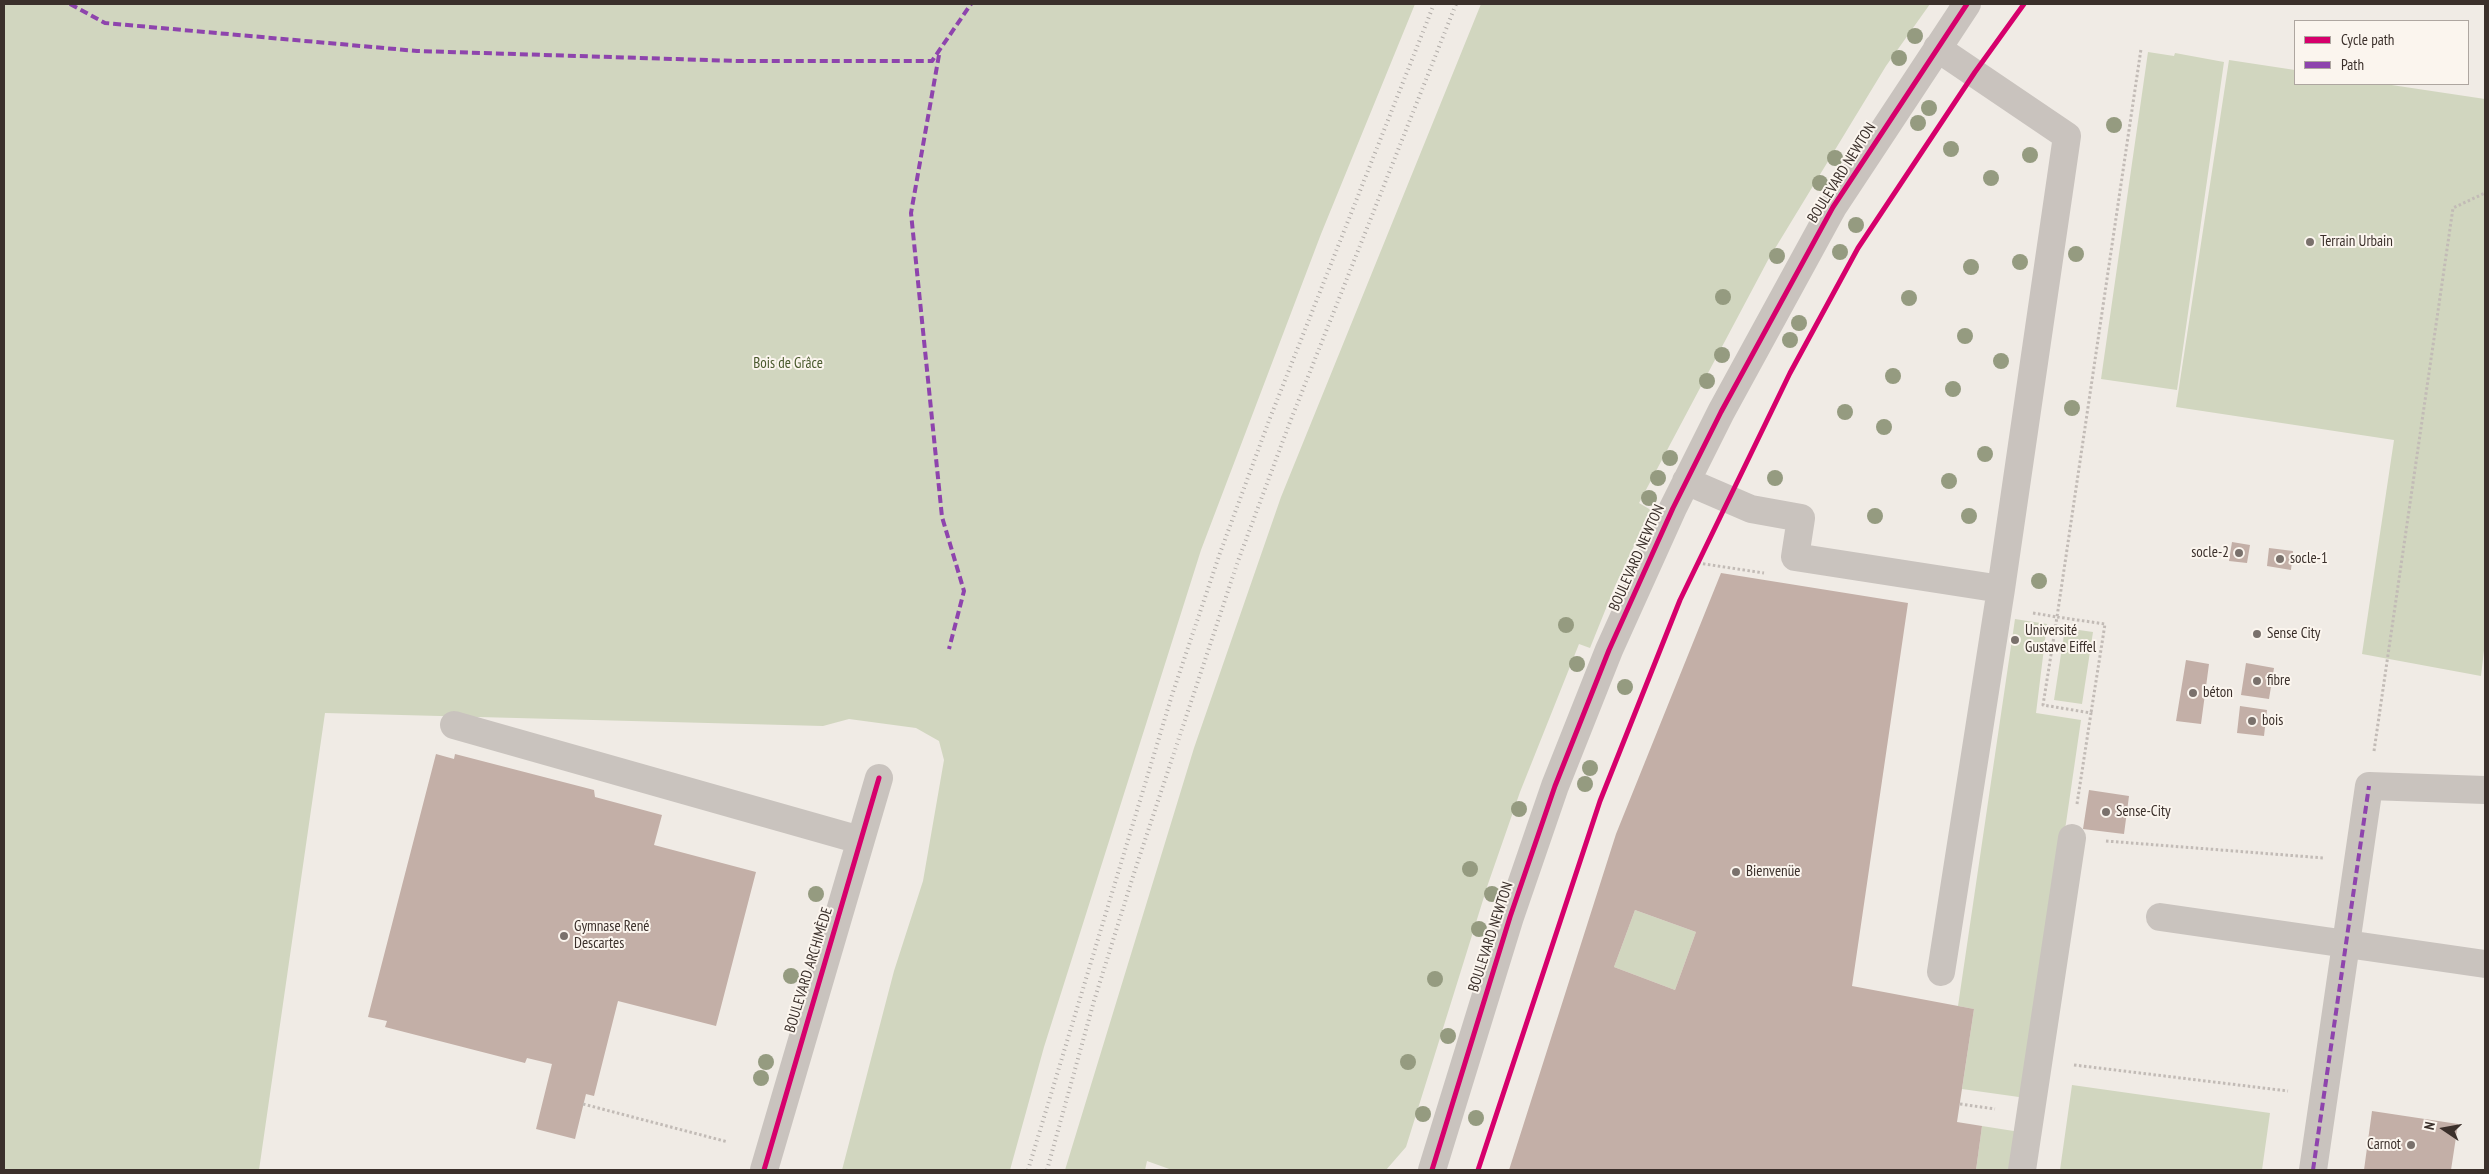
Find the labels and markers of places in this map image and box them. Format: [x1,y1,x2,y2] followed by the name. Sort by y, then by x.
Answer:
[2320,233,2393,251] place label: Terrain Urbain
[2304,236,2316,248] marker: Terrain Urbain
[2191,544,2229,562] place label: socle-2
[2233,547,2245,559] marker: socle-2
[2290,550,2328,568] place label: socle-1
[2274,553,2286,565] marker: socle-1
[2025,622,2096,657] place label: Université Gustave Eiffel
[2267,625,2320,643] place label: Sense City
[2251,628,2263,640] marker: Sense City
[2009,634,2021,646] marker: Université Gustave Eiffel
[2267,672,2290,690] place label: fibre
[2251,675,2263,687] marker: fibre
[2203,684,2233,702] place label: béton
[2187,687,2199,699] marker: béton
[2262,712,2283,730] place label: bois
[2246,715,2258,727] marker: bois
[2116,803,2171,821] place label: Sense-City
[2100,806,2112,818] marker: Sense-City
[1746,863,1800,881] place label: Bienvenüe
[1730,866,1742,878] marker: Bienvenüe
[574,918,649,953] place label: Gymnase René Descartes
[558,930,570,942] marker: Gymnase René Descartes
[2367,1136,2401,1154] place label: Carnot
[2405,1139,2417,1151] marker: Carnot

